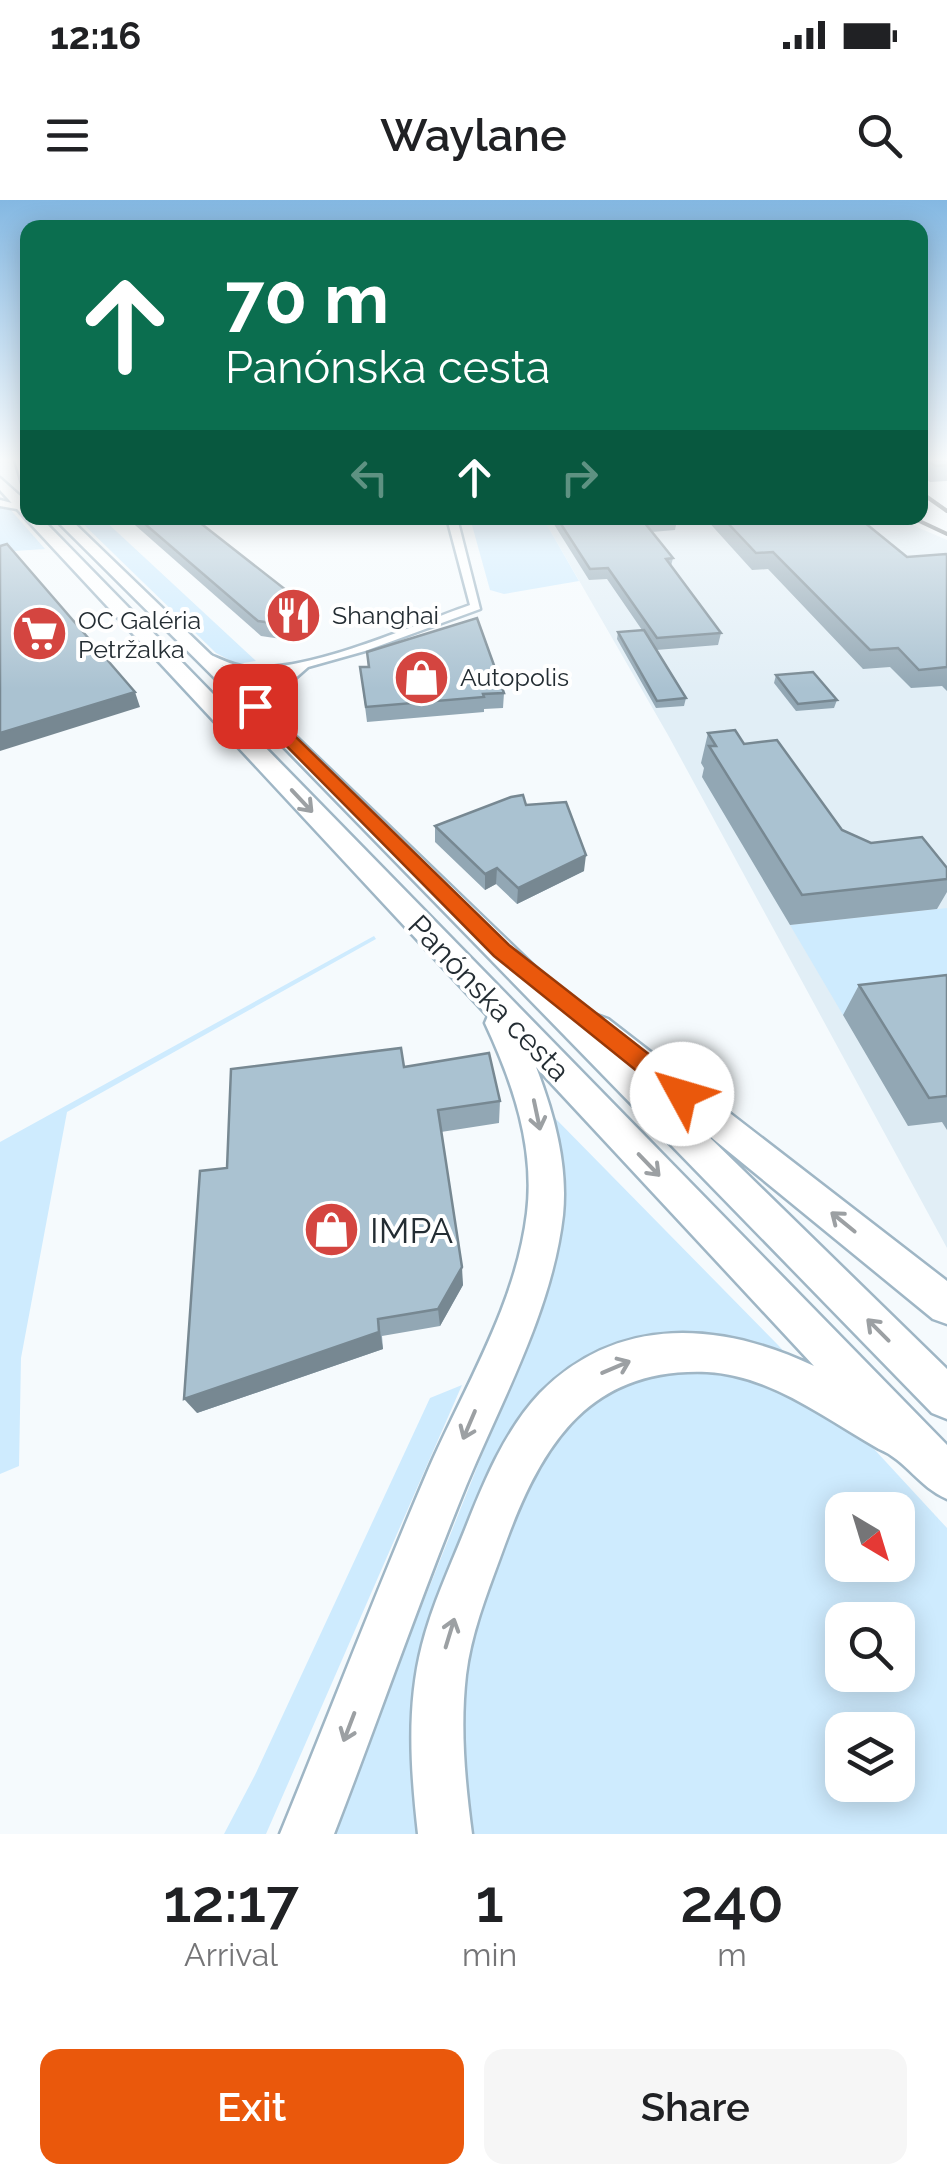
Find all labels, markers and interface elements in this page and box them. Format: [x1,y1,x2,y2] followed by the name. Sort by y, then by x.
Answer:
[50,13,141,58] text: 12:16
[40,108,95,163] icon: menu
[852,108,907,163] icon: search
[380,109,567,162] text: Waylane
[225,257,389,339] text: 70 m
[60,260,190,390] icon: ahead
[225,341,550,394] text: Panónska cesta
[342,450,397,505] icon: left
[447,450,502,505] icon: ahead
[552,450,607,505] icon: right
[263,585,323,645] restaurant icon: Shanghai
[332,600,439,630] place label: Shanghai
[9,604,69,664] supermarket icon: OC Galéria Petržalka
[78,605,201,664] place label: OC Galéria Petržalka
[391,647,451,707] shop icon: Autopolis
[460,662,569,692] place label: Autopolis
[213,664,298,749] pin
[228,679,283,734] icon: arrive
[290,788,313,813] one-way arrow
[401,908,577,1088] street label: Panónska cesta
[630,1042,734,1146] position arrow
[529,1098,547,1130] one-way arrow
[637,1153,661,1177] one-way arrow
[301,1200,361,1260] shop icon: IMPA
[370,1210,453,1251] place label: IMPA
[831,1212,857,1234] one-way arrow
[866,1318,890,1342] one-way arrow
[600,1357,631,1375] one-way arrow
[459,1409,477,1440] one-way arrow
[825,1492,915,1582] north arrow
[825,1492,915,1802] map controls
[825,1602,915,1692] button: search
[442,1618,460,1649] one-way arrow
[339,1711,357,1742] one-way arrow
[825,1712,915,1802] button: layers
[163,1866,299,1936] text: 12:17
[475,1866,504,1936] text: 1
[680,1866,784,1936] text: 240
[184,1936,278,1973] text: Arrival
[462,1936,517,1973] text: min
[717,1936,747,1973] text: m
[40,2049,464,2164] button: Exit
[484,2049,907,2164] button: Share

